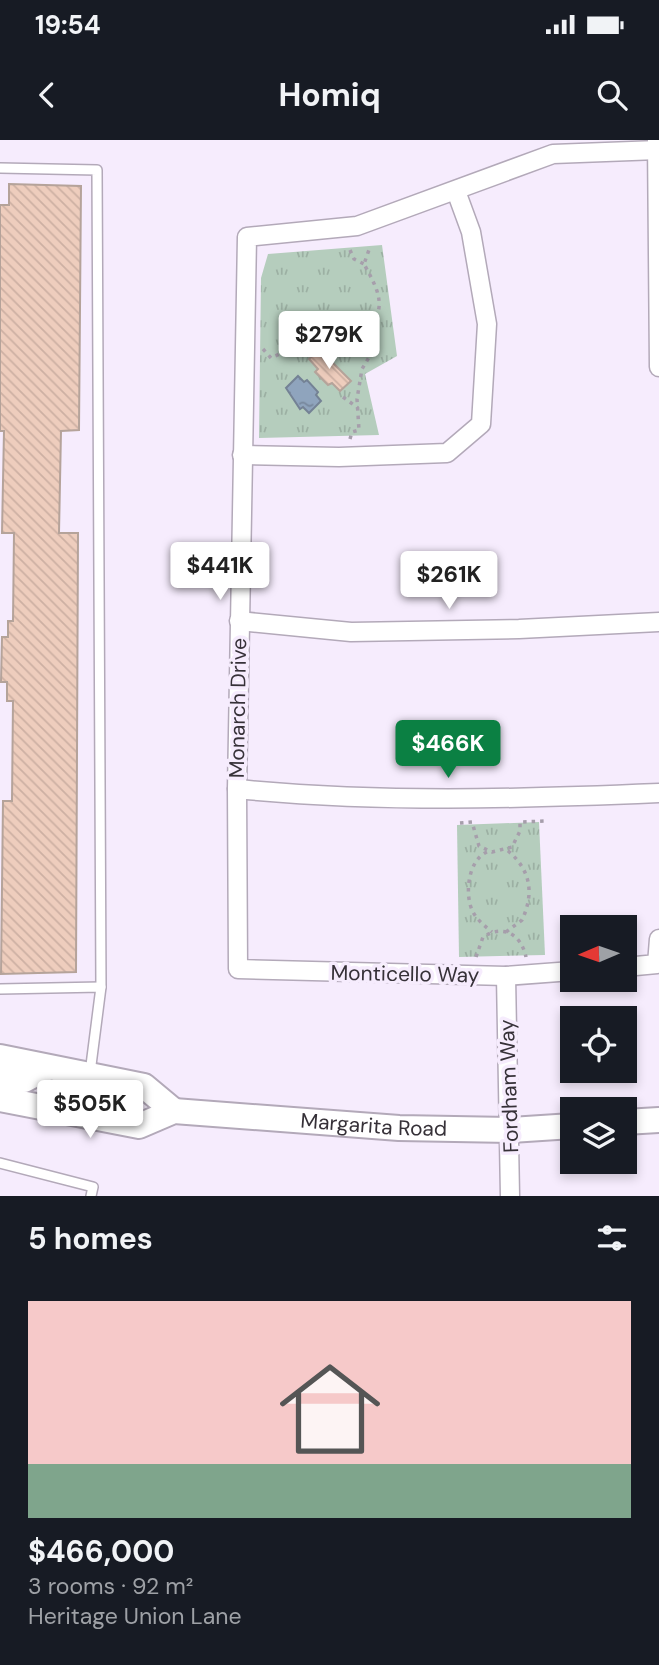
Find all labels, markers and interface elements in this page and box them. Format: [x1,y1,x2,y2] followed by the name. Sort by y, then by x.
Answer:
[35,8,101,42] text: 19:54
[278,74,381,116] text: Homiq
[28,76,66,114] icon: back
[593,76,631,114] icon: search
[280,312,378,371] pin: $279K
[295,319,363,349] text: $279K
[171,542,269,602] pin: $441K
[186,550,254,580] text: $441K
[400,552,498,611] pin: $261K
[416,559,482,589] text: $261K
[223,638,253,778] street label: Monarch Drive
[399,720,497,780] pin: $466K
[411,728,485,758] text: $466K
[560,915,637,992] north arrow
[560,915,637,1174] map controls
[330,959,480,989] street label: Monticello Way
[560,1006,637,1083] button: locate
[493,1018,525,1153] street label: Fordham Way
[41,1080,139,1140] pin: $505K
[53,1088,127,1118] text: $505K
[560,1097,637,1174] button: layers
[300,1107,447,1143] street label: Margarita Road
[28,1219,153,1258] text: 5 homes
[593,1219,631,1257] icon: filters
[267,1346,393,1472] icon: home
[28,1532,174,1571] text: $466,000
[28,1571,193,1601] text: 3 rooms · 92 m²
[28,1601,242,1631] text: Heritage Union Lane

